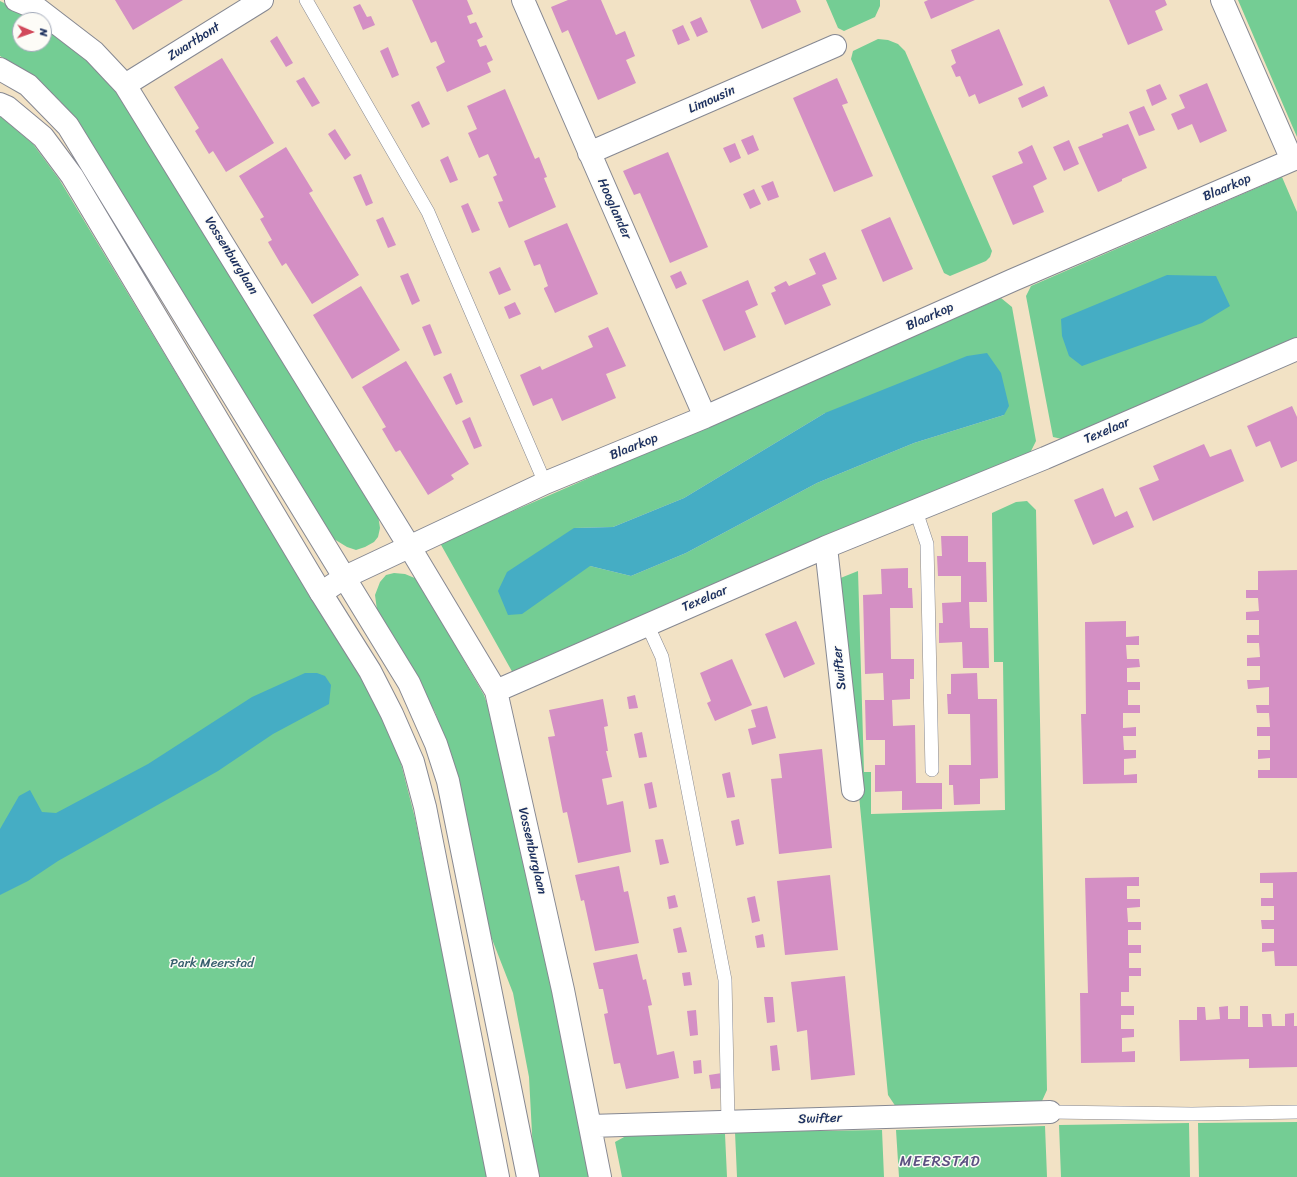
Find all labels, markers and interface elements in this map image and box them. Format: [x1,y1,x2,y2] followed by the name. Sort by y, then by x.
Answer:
[12,12,52,52] north arrow
[165,20,223,64] street label: Zwartbont
[34,28,53,37] text: N
[686,83,738,117] street label: Limousin
[1201,171,1253,205] street label: Blaarkop
[594,176,634,242] street label: Hooglander
[201,214,261,298] street label: Vossenburglaan
[904,300,956,334] street label: Blaarkop
[1082,414,1132,448] street label: Texelaar
[608,430,660,464] street label: Blaarkop
[680,582,730,616] street label: Texelaar
[830,645,850,691] street label: Swifter
[514,806,550,896] street label: Vossenburglaan
[170,956,254,972] park label: Park Meerstad
[798,1110,842,1128] street label: Swifter
[900,1153,980,1171] district label: MEERSTAD

